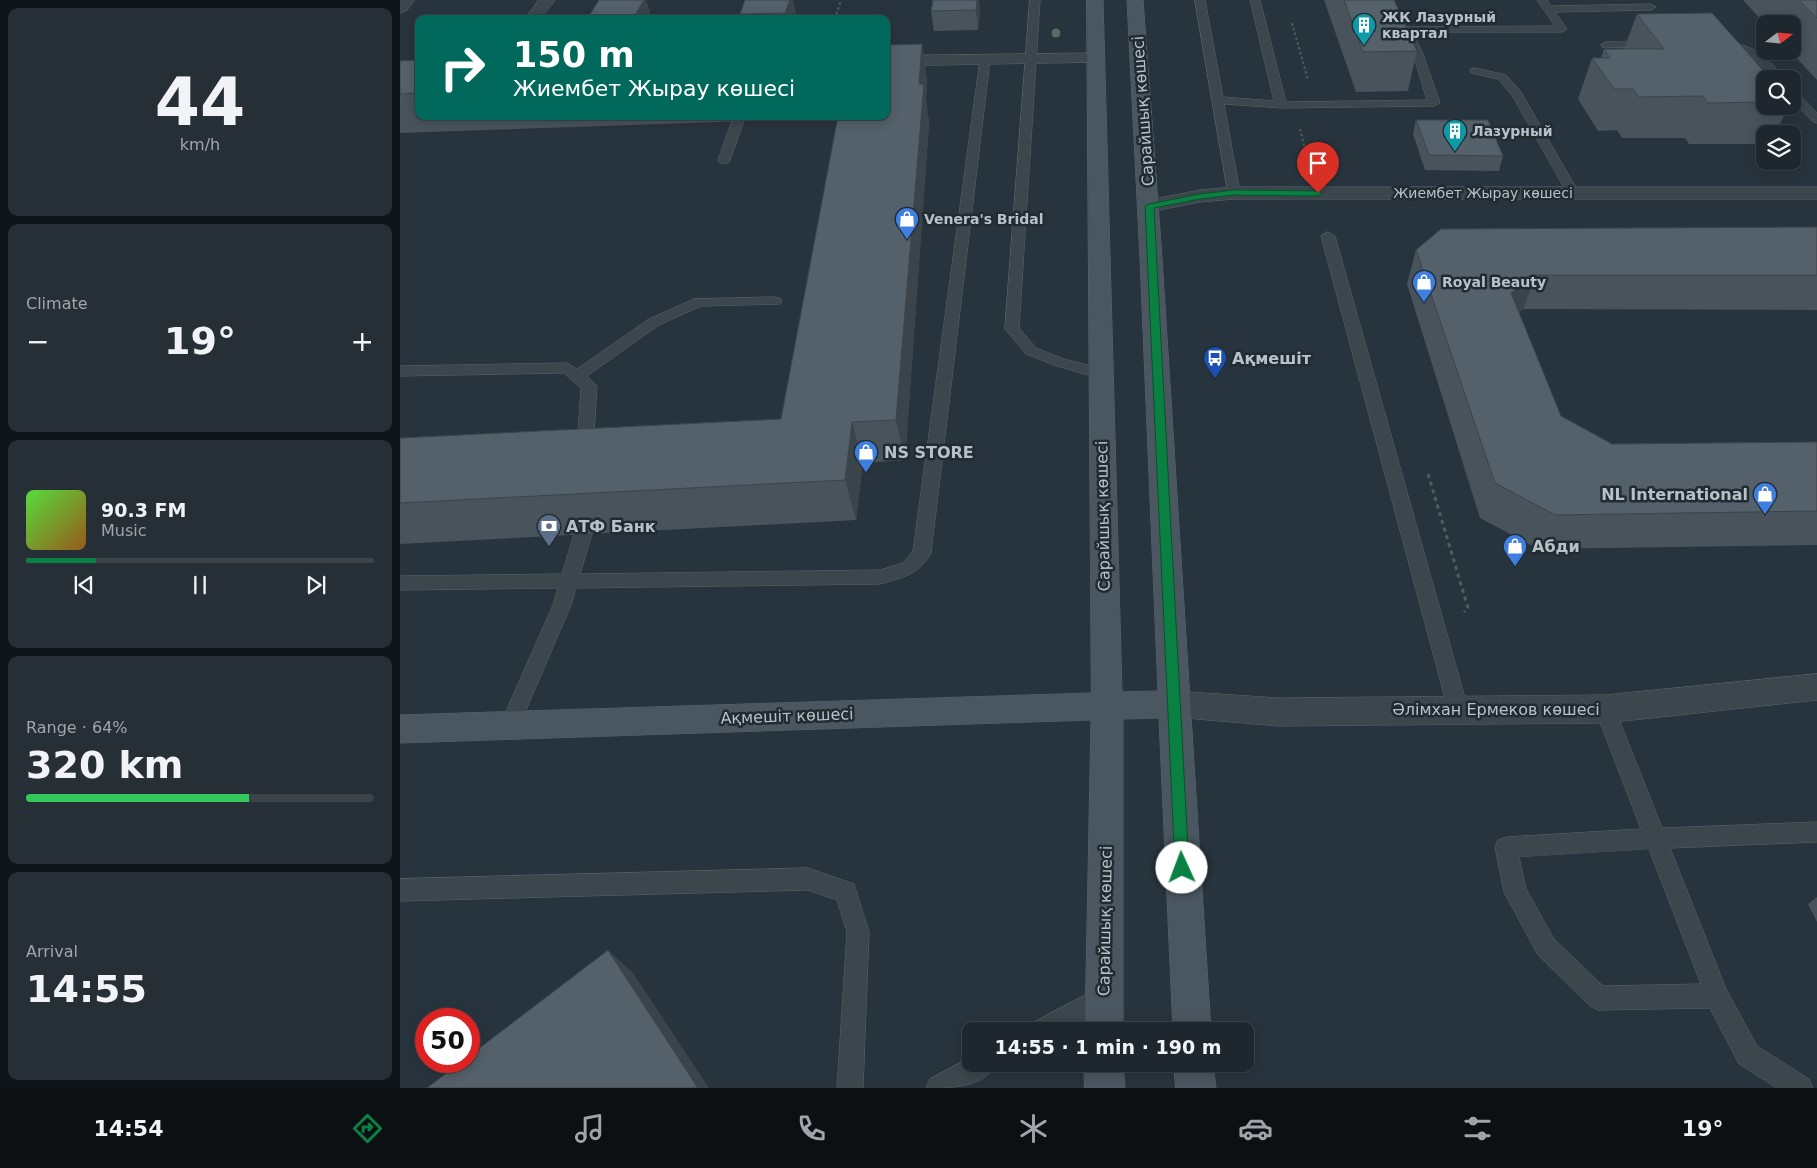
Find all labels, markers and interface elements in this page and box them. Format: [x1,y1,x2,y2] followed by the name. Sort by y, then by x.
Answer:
[1382,9,1496,41] place label: ЖК Лазурный квартал
[1351,12,1377,46] building icon: ЖК Лазурный квартал
[1756,15,1801,60] north arrow
[1756,15,1801,170] map controls
[430,35,495,100] icon: right
[513,35,635,75] text: 150 m
[1128,35,1158,187] street label: Сарайшық көшесі
[155,65,245,140] text: 44
[1756,70,1801,115] button: search
[513,76,795,101] text: Жиембет Жырау көшесі
[1442,118,1468,152] building icon: Лазурный
[1472,123,1553,139] place label: Лазурный
[1756,125,1801,170] button: layers
[180,135,220,154] text: km/h
[1297,142,1339,193] pin
[1304,149,1332,177] icon: arrive
[1393,185,1573,201] street label: Жиембет Жырау көшесі
[894,206,920,240] shop icon: Venera's Bridal
[924,211,1044,227] place label: Venera's Bridal
[1411,269,1437,303] shop icon: Royal Beauty
[1442,274,1546,290] place label: Royal Beauty
[26,294,88,313] text: Climate
[164,319,236,363] text: 19°
[26,325,49,358] text: −
[351,325,374,358] text: +
[1202,345,1228,379] bus stop icon: Ақмешіт
[1232,349,1312,368] place label: Ақмешіт
[853,439,879,473] shop icon: NS STORE
[1092,441,1114,591] street label: Сарайшық көшесі
[884,443,974,462] place label: NS STORE
[1752,481,1778,515] shop icon: NL International
[1601,485,1748,504] place label: NL International
[101,499,186,521] text: 90.3 FM
[536,513,562,547] bank icon: АТФ Банк
[566,517,656,536] place label: АТФ Банк
[101,521,147,540] text: Music
[1502,533,1528,567] shop icon: Абди
[1532,537,1580,556] place label: Абди
[70,571,98,599] icon: previous
[186,571,214,599] icon: pause
[302,571,330,599] icon: next
[1392,700,1600,719] street label: Әлімхан Ермеков көшесі
[720,704,854,728] street label: Ақмешіт көшесі
[26,718,128,737] text: Range · 64%
[26,743,183,787] text: 320 km
[1155,841,1207,893] position arrow
[1094,846,1116,996] street label: Сарайшық көшесі
[26,942,78,961] text: Arrival
[26,967,147,1011] text: 14:55
[415,1008,480,1073] speed limit sign: 50
[994,1036,1222,1058] text: 14:55 · 1 min · 190 m
[350,1111,385,1146] icon: directions
[572,1111,607,1146] icon: music
[794,1111,829,1146] icon: phone
[1016,1111,1051,1146] icon: climate
[1238,1111,1273,1146] icon: car
[1460,1111,1495,1146] icon: filters
[93,1116,163,1141] text: 14:54
[1682,1116,1723,1141] text: 19°

